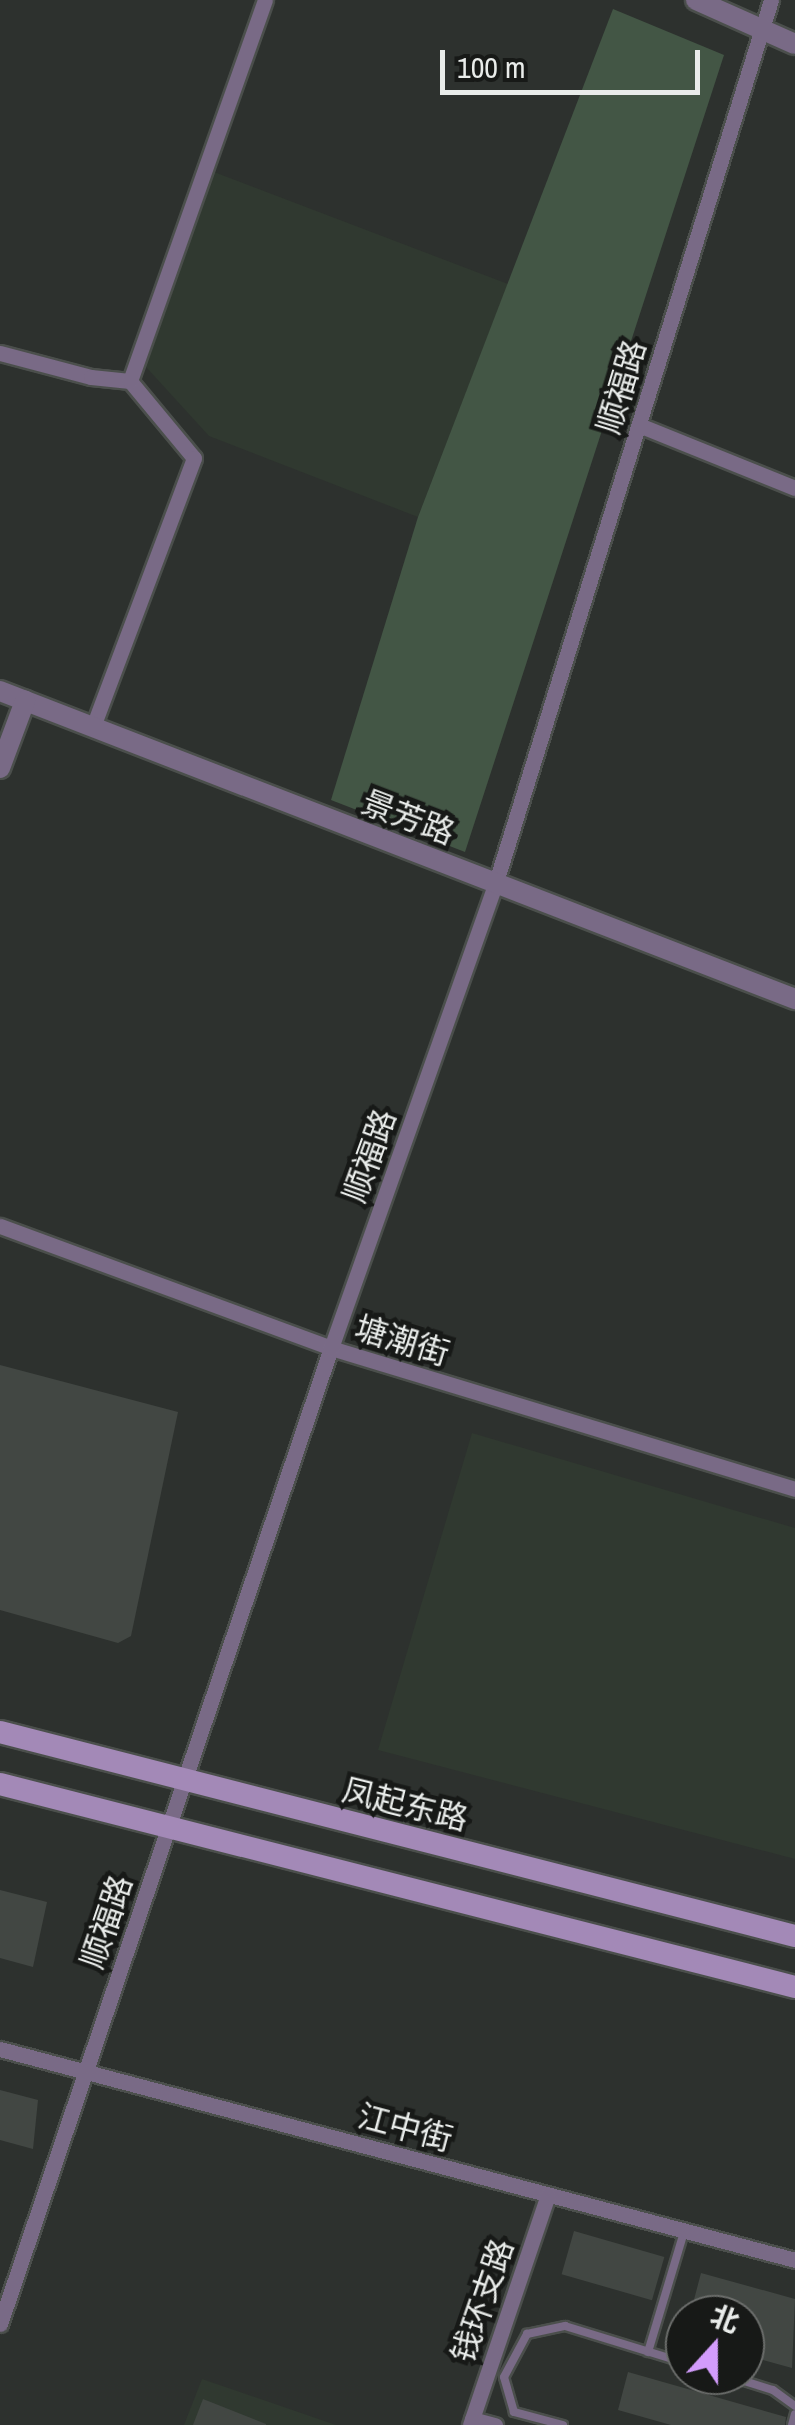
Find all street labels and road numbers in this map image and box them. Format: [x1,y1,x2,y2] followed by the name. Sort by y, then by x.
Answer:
[590,335,654,439] street label: 顺福路
[356,783,460,853] street label: 景芳路
[336,1104,404,1208] street label: 顺福路
[350,1309,454,1373] street label: 塘潮街
[338,1771,472,1839] street label: 凤起东路
[73,1870,141,1974] street label: 顺福路
[354,2097,456,2159] street label: 江中街
[444,2234,522,2368] street label: 钱环支路

